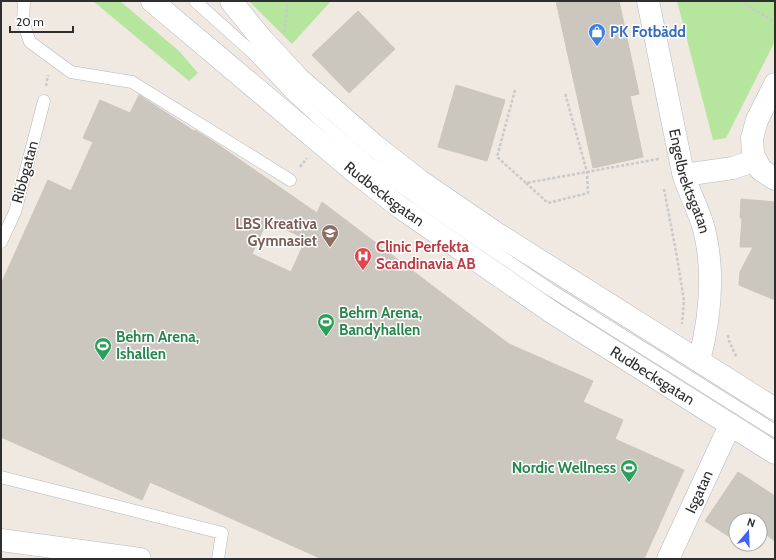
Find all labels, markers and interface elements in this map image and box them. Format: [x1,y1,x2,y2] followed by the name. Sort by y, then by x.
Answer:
[10,8,73,34] scale bar
[16,14,44,29] text: 20 m
[587,22,607,47] shop icon: PK Fotbädd
[610,23,686,41] place label: PK Fotbädd
[665,127,714,235] street label: Engelbrektsgatan
[8,139,42,205] street label: Ribbgatan
[340,158,428,230] street label: Rudbecksgatan
[235,215,318,250] place label: LBS Kreativa Gymnasiet
[320,223,340,248] school or university icon: LBS Kreativa Gymnasiet
[376,238,476,273] place label: Clinic Perfekta Scandinavia AB
[353,246,373,271] hospital icon: Clinic Perfekta Scandinavia AB
[339,304,422,339] place label: Behrn Arena, Bandyhallen
[316,312,336,337] sports icon: Behrn Arena, Bandyhallen
[116,328,199,363] place label: Behrn Arena, Ishallen
[93,336,113,361] sports icon: Behrn Arena, Ishallen
[607,342,698,409] street label: Rudbecksgatan
[619,458,639,483] sports icon: Nordic Wellness
[512,459,616,477] place label: Nordic Wellness
[681,468,717,516] street label: Isgatan
[728,512,768,552] north arrow
[745,515,757,530] text: N

